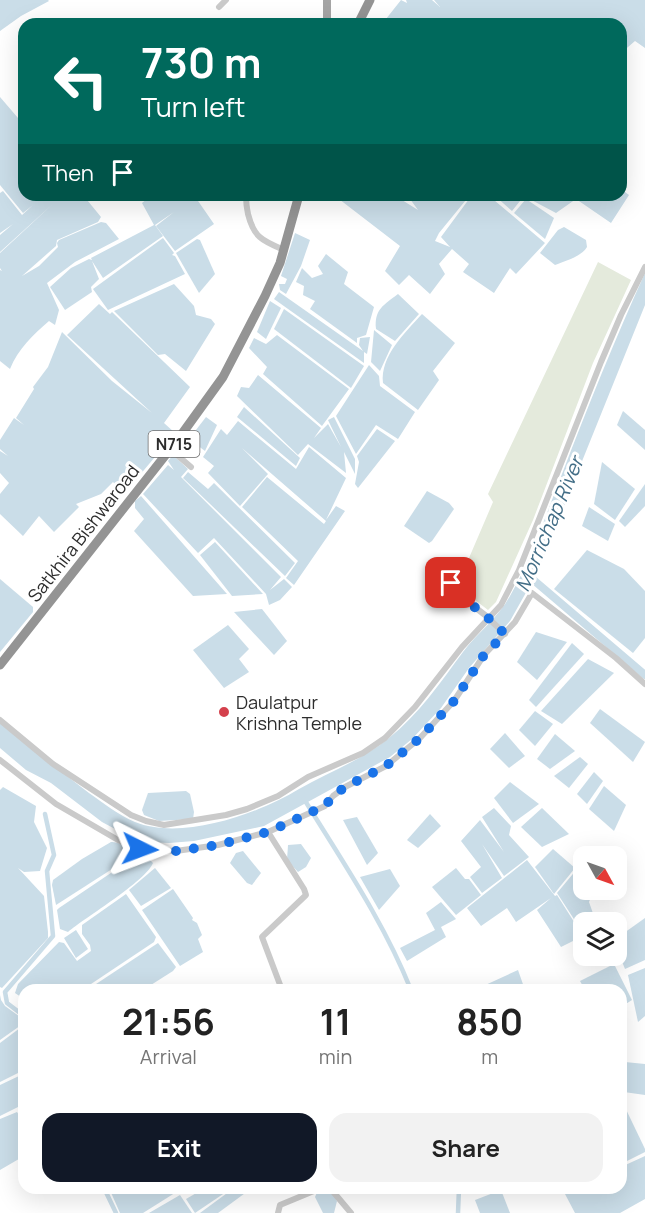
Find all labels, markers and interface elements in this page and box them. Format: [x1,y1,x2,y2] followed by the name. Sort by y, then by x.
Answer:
[141,33,262,91] text: 730 m
[42,42,120,120] icon: left
[141,88,245,125] text: Turn left
[106,156,139,189] icon: arrive
[42,158,94,188] text: Then
[148,431,200,457] road number: N715
[509,450,591,595] water label: Morrichap River
[22,459,144,607] street label: Satkhira Bishwaroad
[425,557,476,608] pin
[434,566,467,599] icon: arrive
[236,690,362,735] place label: Daulatpur Krishna Temple
[217,705,231,719] marker: Daulatpur Krishna Temple
[108,817,172,881] position arrow
[573,846,627,900] north arrow
[573,846,627,966] map controls
[573,912,627,966] button: layers
[122,997,215,1046] text: 21:56
[320,997,351,1046] text: 11
[456,997,523,1046] text: 850
[140,1043,197,1070] text: Arrival
[319,1043,352,1070] text: min
[481,1043,498,1070] text: m
[42,1113,317,1182] button: Exit
[329,1113,603,1182] button: Share

